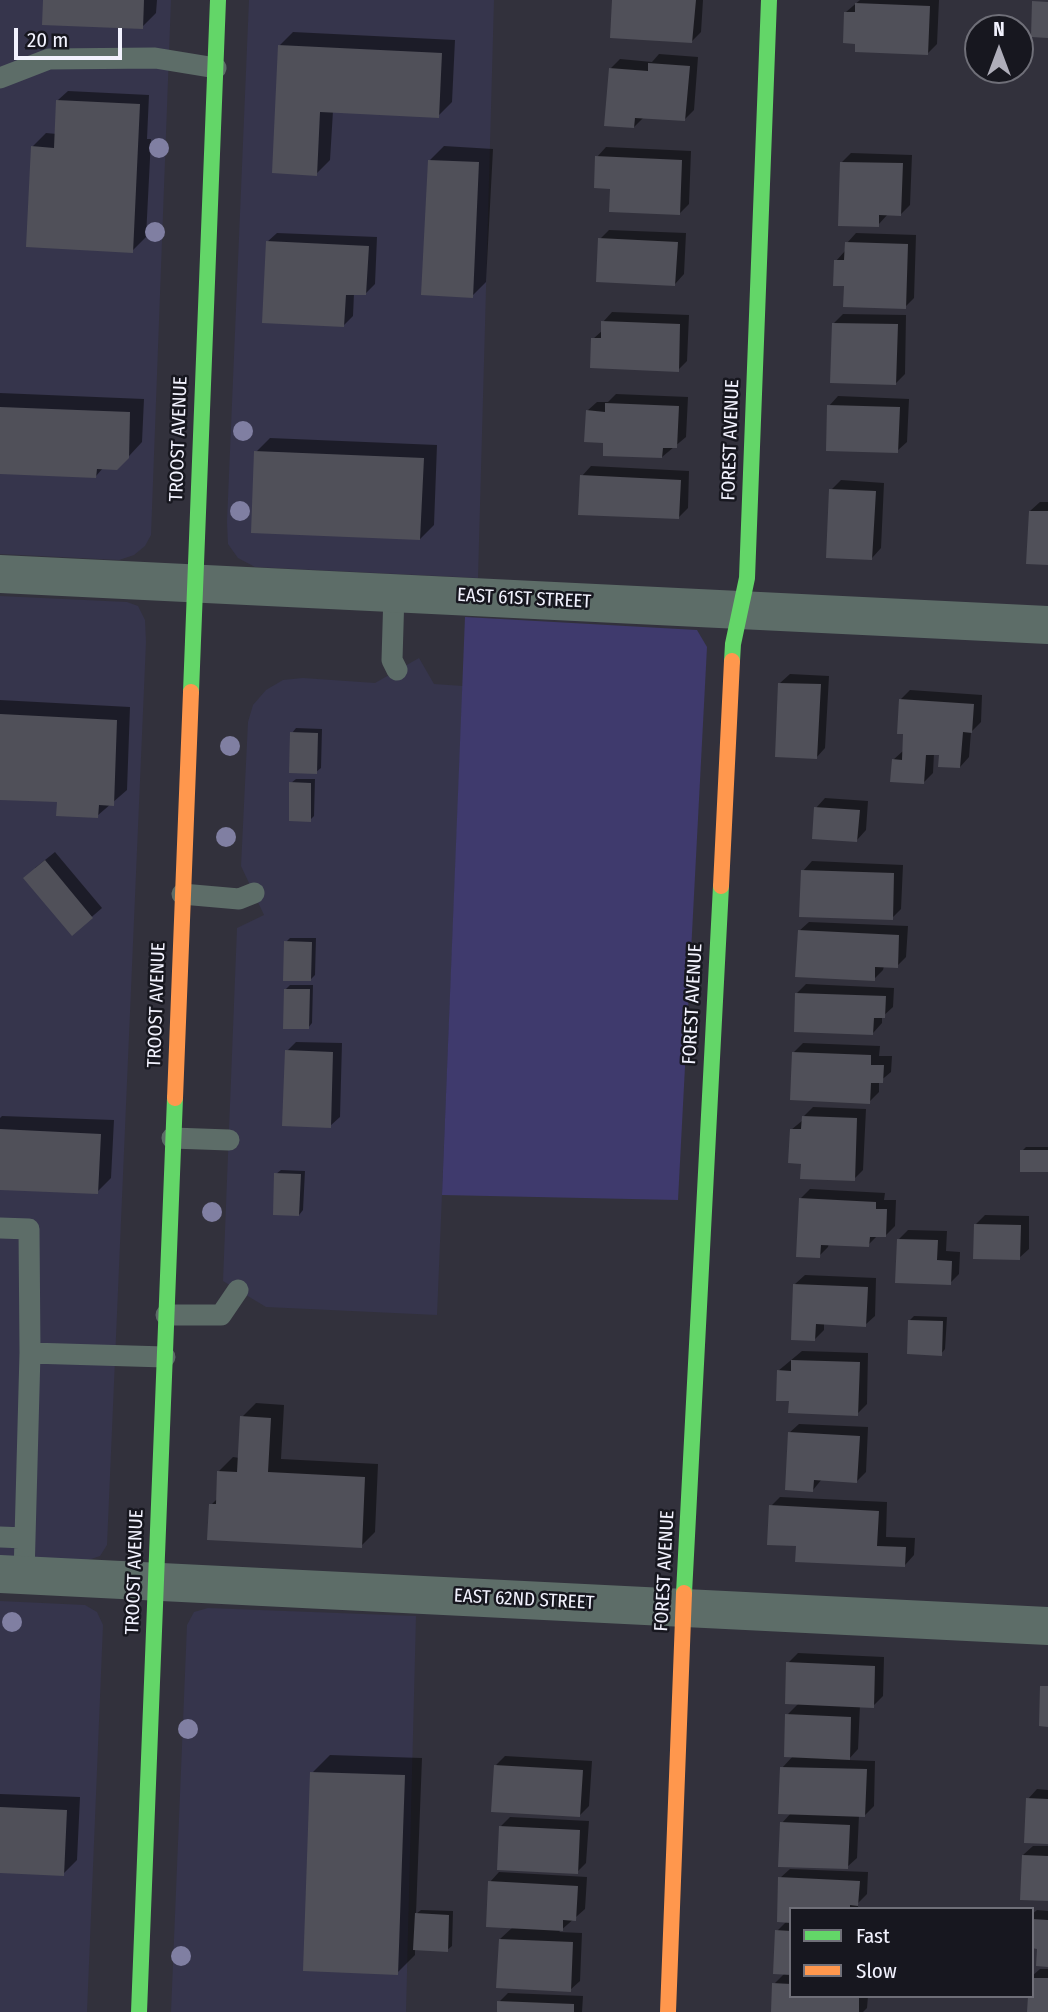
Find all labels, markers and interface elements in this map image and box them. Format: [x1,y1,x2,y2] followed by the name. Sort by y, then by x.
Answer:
[18,14,126,58] scale bar
[964,14,1034,84] north arrow
[993,18,1005,41] text: N
[27,27,68,53] text: 20 m
[165,376,193,502] street label: TROOST AVENUE
[717,379,745,501] street label: FOREST AVENUE
[456,584,592,614] street label: EAST 61ST STREET
[143,942,171,1068] street label: TROOST AVENUE
[678,943,708,1065] street label: FOREST AVENUE
[121,1509,149,1635] street label: TROOST AVENUE
[650,1510,680,1632] street label: FOREST AVENUE
[453,1585,595,1615] street label: EAST 62ND STREET
[789,1907,1034,1998] legend
[856,1923,890,1949] text: Fast
[856,1958,897,1984] text: Slow

